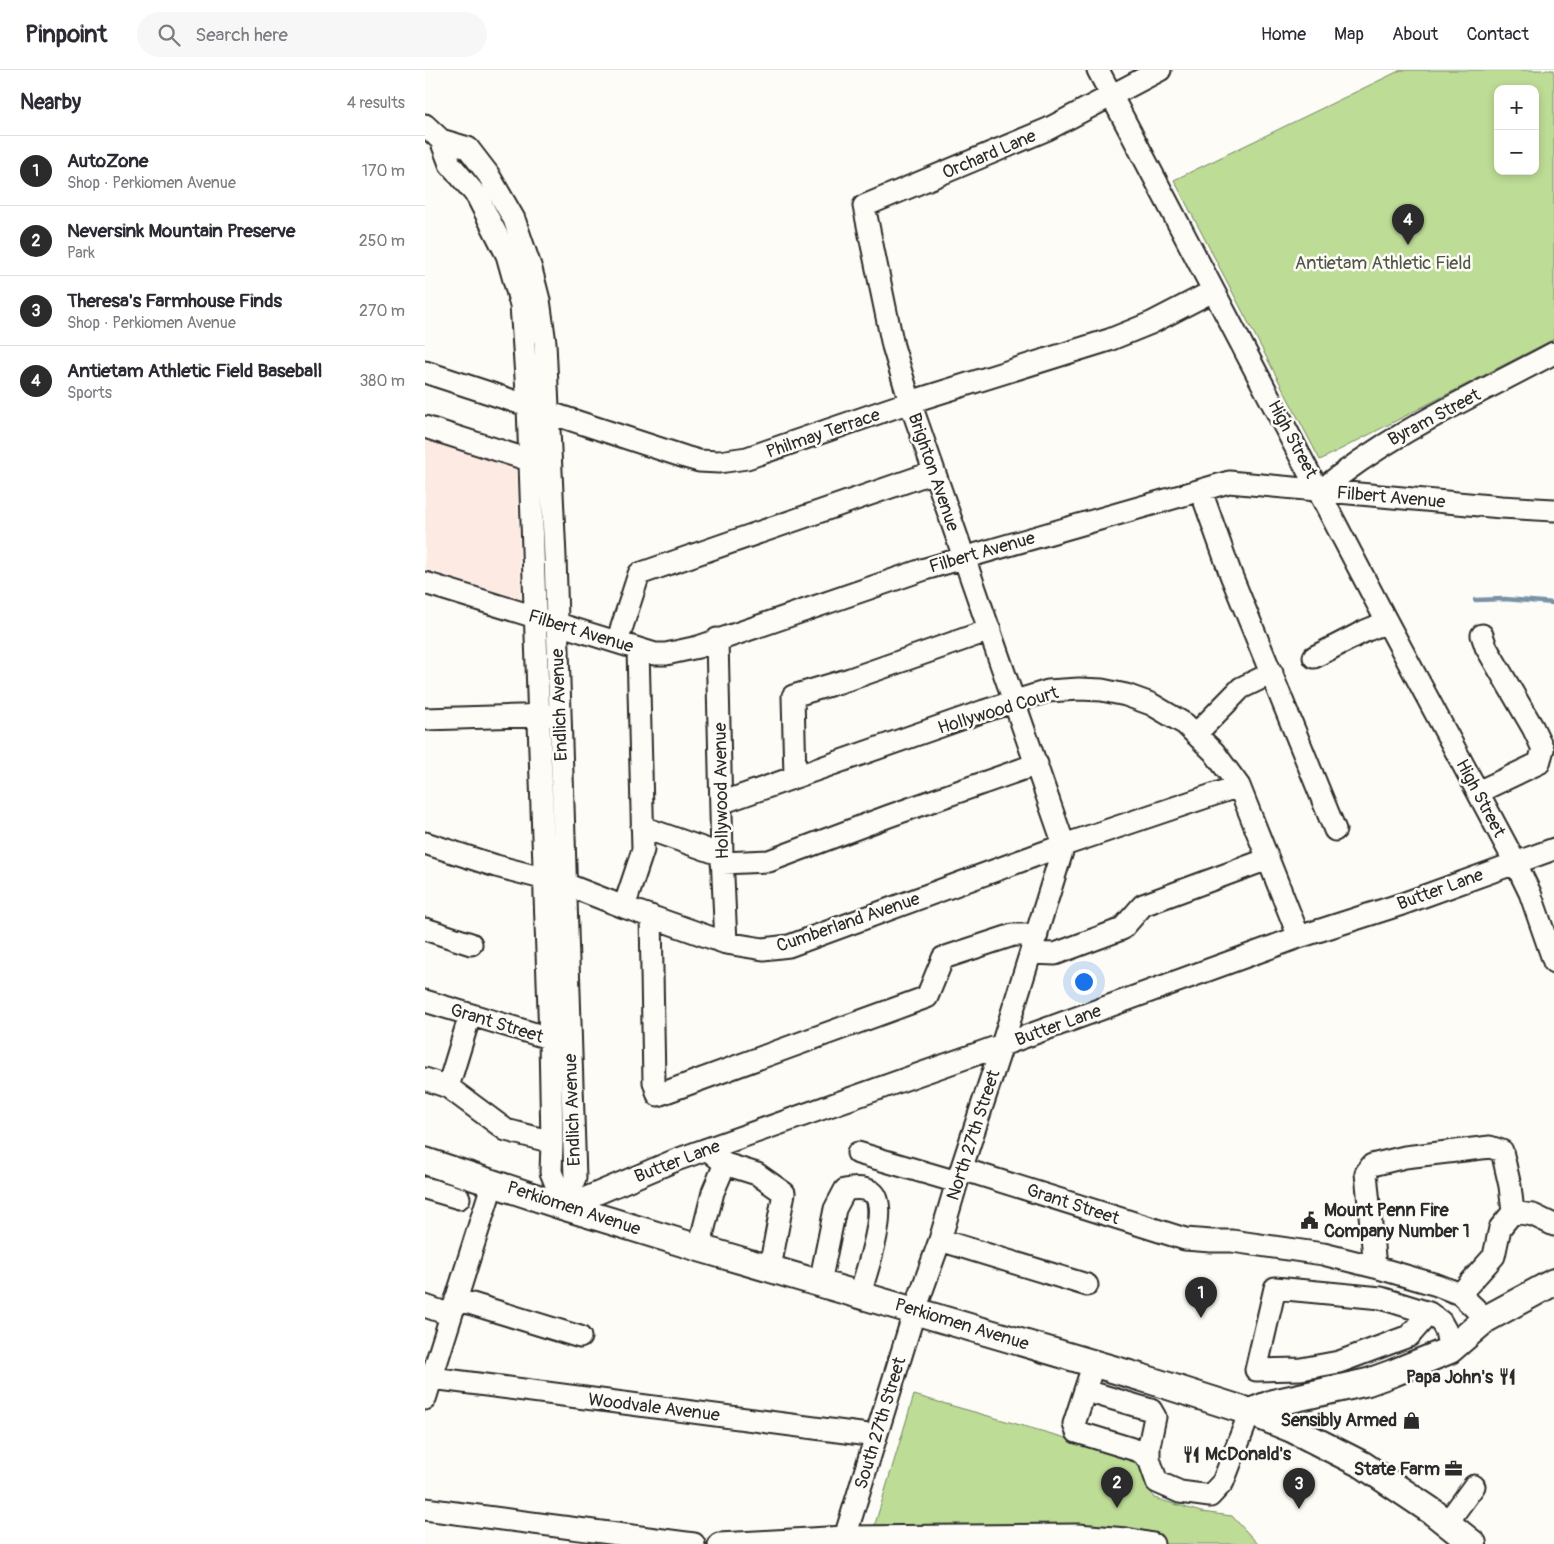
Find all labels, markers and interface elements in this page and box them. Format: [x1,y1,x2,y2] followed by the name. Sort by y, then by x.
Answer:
[137,12,487,57] search box
[25,20,107,49] text: Pinpoint
[155,21,183,49] icon: search
[195,23,288,47] text: Search here
[1261,23,1306,46] text: Home
[1334,23,1364,46] text: Map
[1392,23,1438,46] text: About
[1466,23,1529,46] text: Contact
[1494,85,1539,175] map controls
[1494,85,1539,130] button: +
[20,89,81,116] text: Nearby
[347,93,405,113] text: 4 results
[939,124,1040,185] street label: Orchard Lane
[1494,130,1539,175] button: −
[67,149,148,173] text: AutoZone
[33,161,39,181] text: 1
[362,161,405,181] text: 170 m
[67,173,236,193] text: Shop · Perkiomen Avenue
[1392,204,1424,245] pin: 4
[67,219,295,243] text: Neversink Mountain Preserve
[32,231,40,251] text: 2
[359,231,405,251] text: 250 m
[67,243,95,263] text: Park
[1295,252,1471,275] park label: Antietam Athletic Field
[67,289,282,313] text: Theresa's Farmhouse Finds
[32,301,40,321] text: 3
[359,301,405,321] text: 270 m
[67,313,236,333] text: Shop · Perkiomen Avenue
[67,359,322,383] text: Antietam Athletic Field Baseball
[31,371,41,391] text: 4
[359,371,405,391] text: 380 m
[67,383,112,403] text: Sports
[1384,383,1485,451] street label: Byram Street
[1262,396,1323,483] street label: High Street
[763,403,883,464] street label: Philmay Terrace
[903,410,965,534] street label: Brighton Avenue
[1336,481,1446,514] street label: Filbert Avenue
[927,526,1038,579] street label: Filbert Avenue
[525,605,636,658] street label: Filbert Avenue
[546,648,573,762] street label: Endlich Avenue
[935,681,1062,740] street label: Hollywood Court
[709,722,734,860] street label: Hollywood Avenue
[1450,755,1511,842] street label: High Street
[1394,863,1487,916] street label: Butter Lane
[773,887,923,958] street label: Cumberland Avenue
[1071,969,1097,995] your location
[447,998,547,1049] street label: Grant Street
[1012,999,1105,1052] street label: Butter Lane
[559,1053,586,1167] street label: Endlich Avenue
[942,1066,1006,1203] street label: North 27th Street
[631,1135,723,1188] street label: Butter Lane
[504,1176,644,1241] street label: Perkiomen Avenue
[1024,1179,1123,1231] street label: Grant Street
[1324,1199,1470,1243] place label: Mount Penn Fire Company Number 1
[1300,1210,1320,1230] public building icon: Mount Penn Fire Company Number 1
[1185,1277,1217,1318] pin: 1
[892,1293,1032,1356] street label: Perkiomen Avenue
[849,1354,912,1492] street label: South 27th Street
[1406,1366,1494,1389] place label: Papa John's
[1497,1367,1517,1387] restaurant icon: Papa John's
[587,1388,721,1427] street label: Woodvale Avenue
[1280,1409,1397,1432] place label: Sensibly Armed
[1401,1410,1421,1430] shop icon: Sensibly Armed
[1205,1443,1292,1466] place label: McDonald's
[1181,1444,1201,1464] restaurant icon: McDonald's
[1354,1458,1440,1481] place label: State Farm
[1444,1459,1464,1479] office icon: State Farm
[1101,1467,1133,1508] pin: 2
[1283,1468,1315,1509] pin: 3

